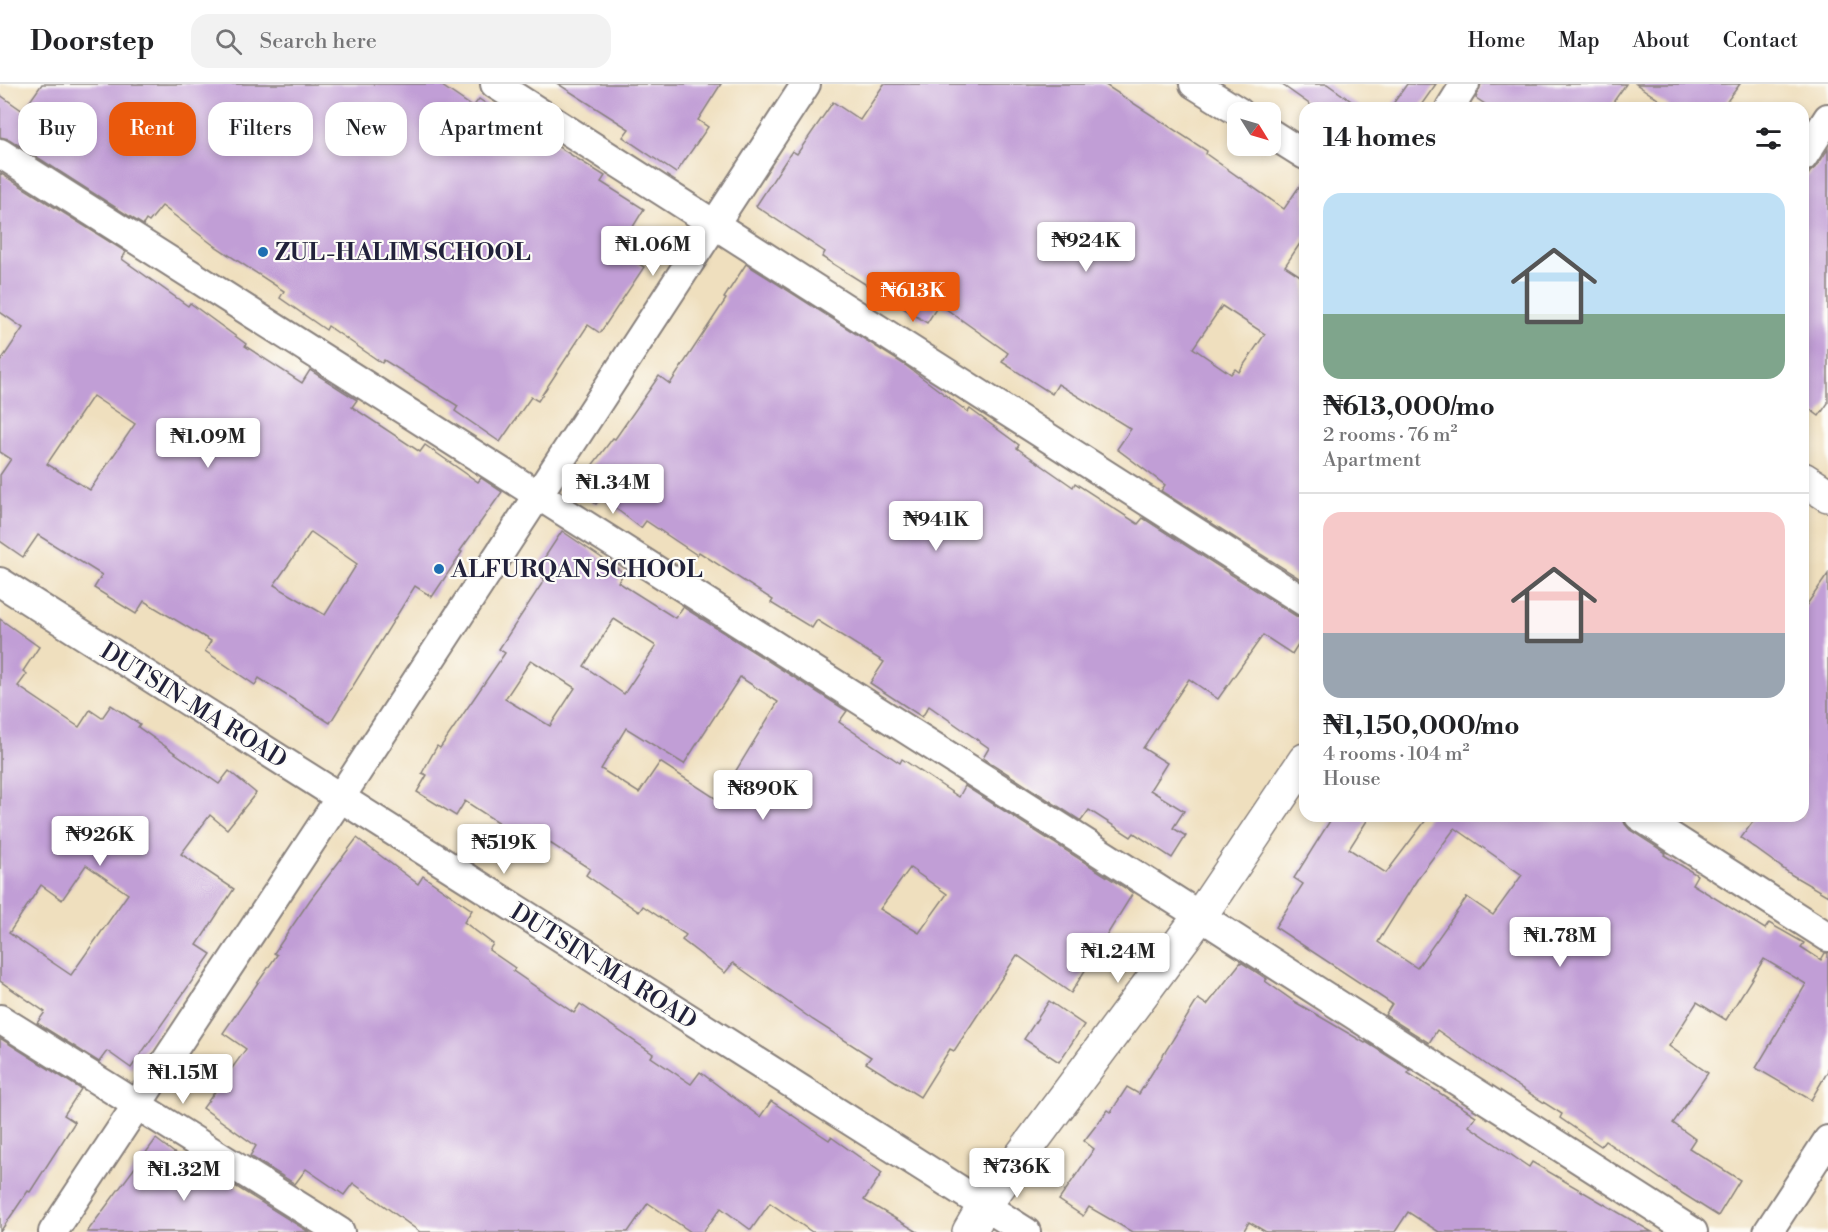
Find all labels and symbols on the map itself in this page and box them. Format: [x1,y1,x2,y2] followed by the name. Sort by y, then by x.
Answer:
[1227,102,1281,156] north arrow
[1044,222,1128,273] pin: ₦924K
[604,226,702,277] pin: ₦1.06M
[275,238,531,268] place label: ZUL-HALIM SCHOOL
[256,245,270,259] marker: ZUL-HALIM SCHOOL
[871,272,955,323] pin: ₦613K
[159,418,257,469] pin: ₦1.09M
[564,464,662,515] pin: ₦1.34M
[894,501,978,552] pin: ₦941K
[450,555,702,585] place label: ALFURQAN SCHOOL
[432,562,446,576] marker: ALFURQAN SCHOOL
[95,636,292,775] street label: DUTSIN-MA ROAD
[721,770,805,821] pin: ₦890K
[58,816,142,867] pin: ₦926K
[462,824,546,875] pin: ₦519K
[505,897,702,1036] street label: DUTSIN-MA ROAD
[1511,917,1609,968] pin: ₦1.78M
[1069,933,1167,984] pin: ₦1.24M
[134,1054,232,1105] pin: ₦1.15M
[975,1148,1059,1199] pin: ₦736K
[135,1151,233,1202] pin: ₦1.32M

